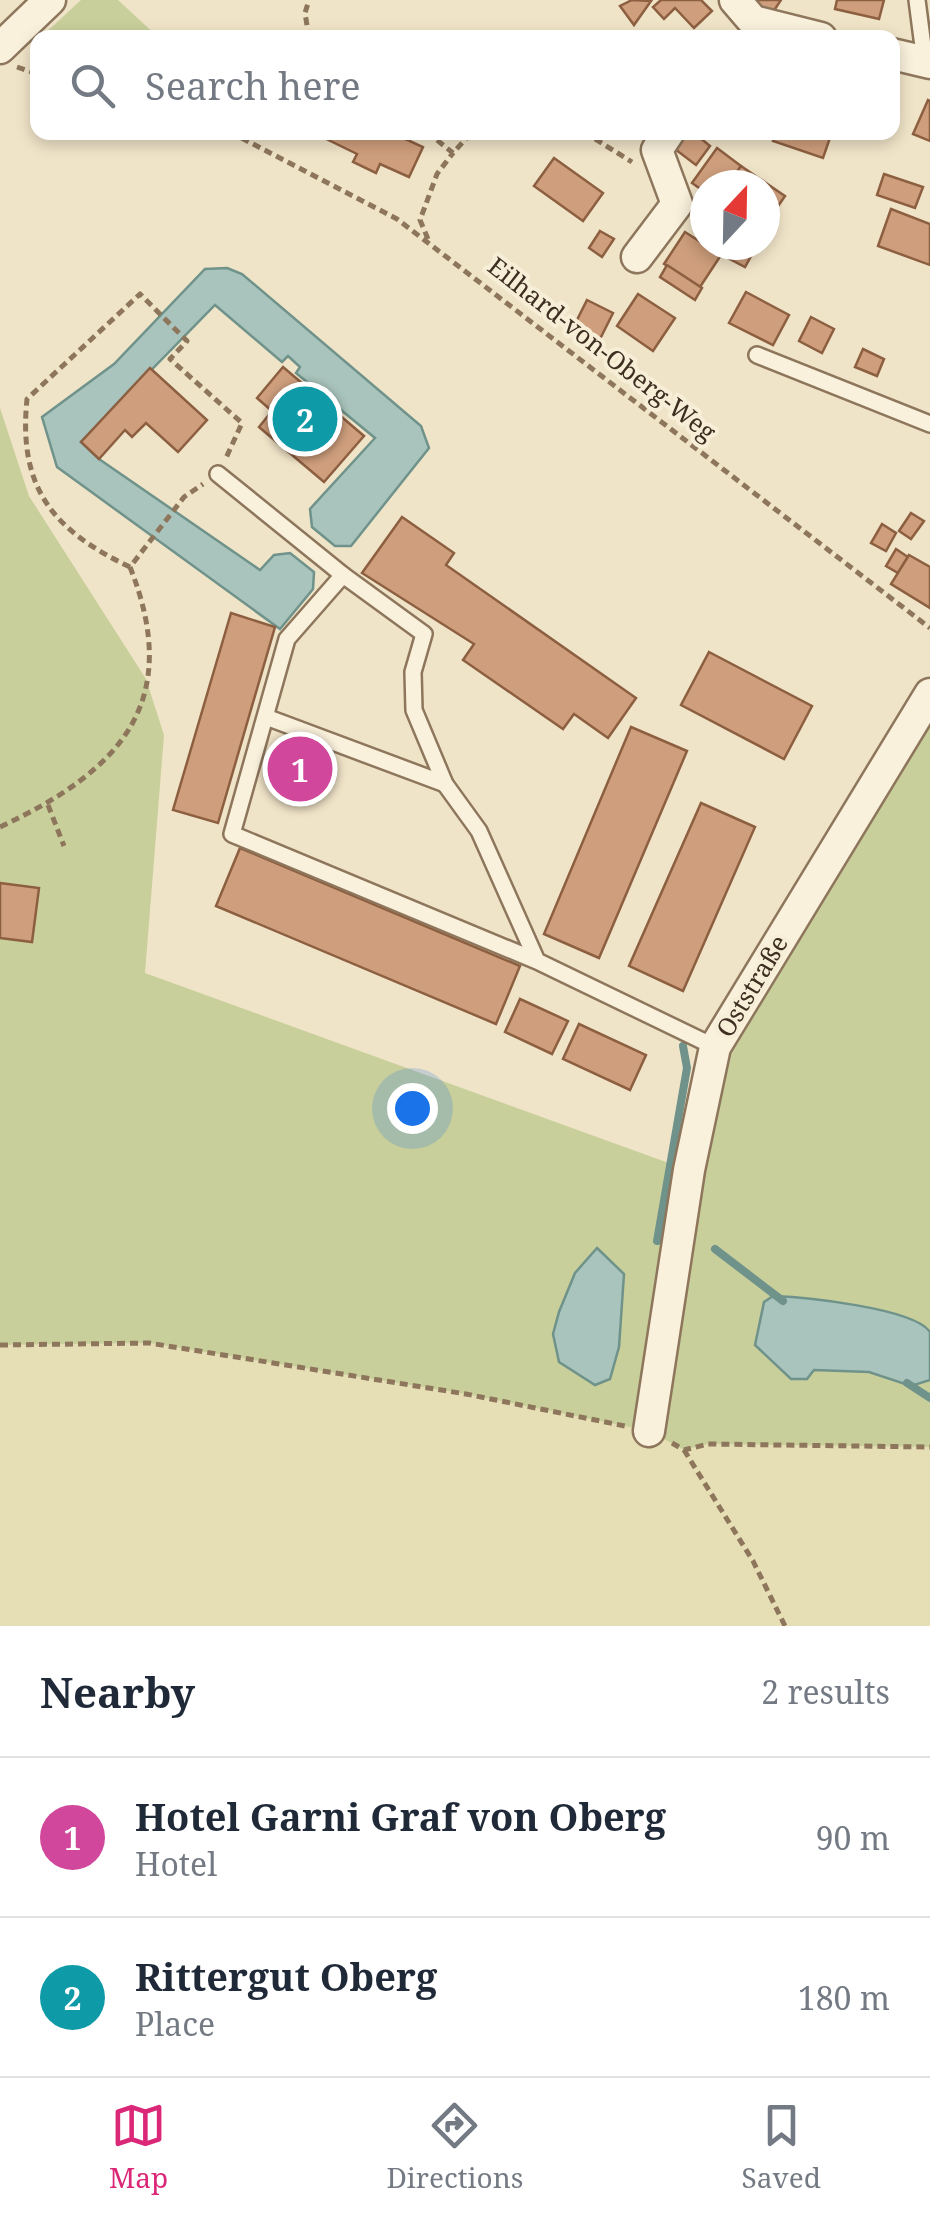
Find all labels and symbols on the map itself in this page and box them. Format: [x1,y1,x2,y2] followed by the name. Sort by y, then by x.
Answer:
[690,170,780,260] north arrow
[482,248,724,448] street label: Eilhard-von-Oberg-Weg
[272,382,338,456] pin: 2
[268,732,332,806] pin: 1
[707,928,795,1043] street label: Oststraße
[387,1083,438,1134] your location

